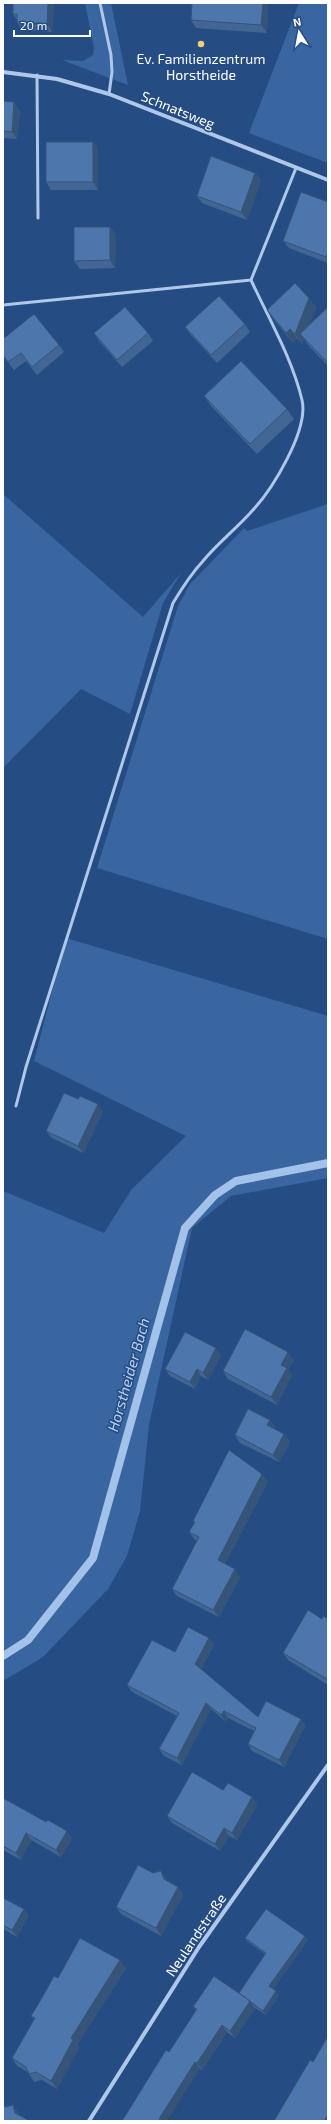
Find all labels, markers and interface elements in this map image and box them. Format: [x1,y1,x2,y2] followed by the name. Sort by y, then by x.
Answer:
[14,12,90,38] scale bar
[279,12,319,52] north arrow
[292,15,302,29] text: N
[20,18,47,32] text: 20 m
[196,39,206,49] marker: Ev. Familienzentrum Horstheide
[136,50,266,83] place label: Ev. Familienzentrum Horstheide
[139,87,218,132] street label: Schnatsweg
[103,1316,153,1434] water label: Horstheider Bach
[162,1890,229,1979] street label: Neulandstraße

